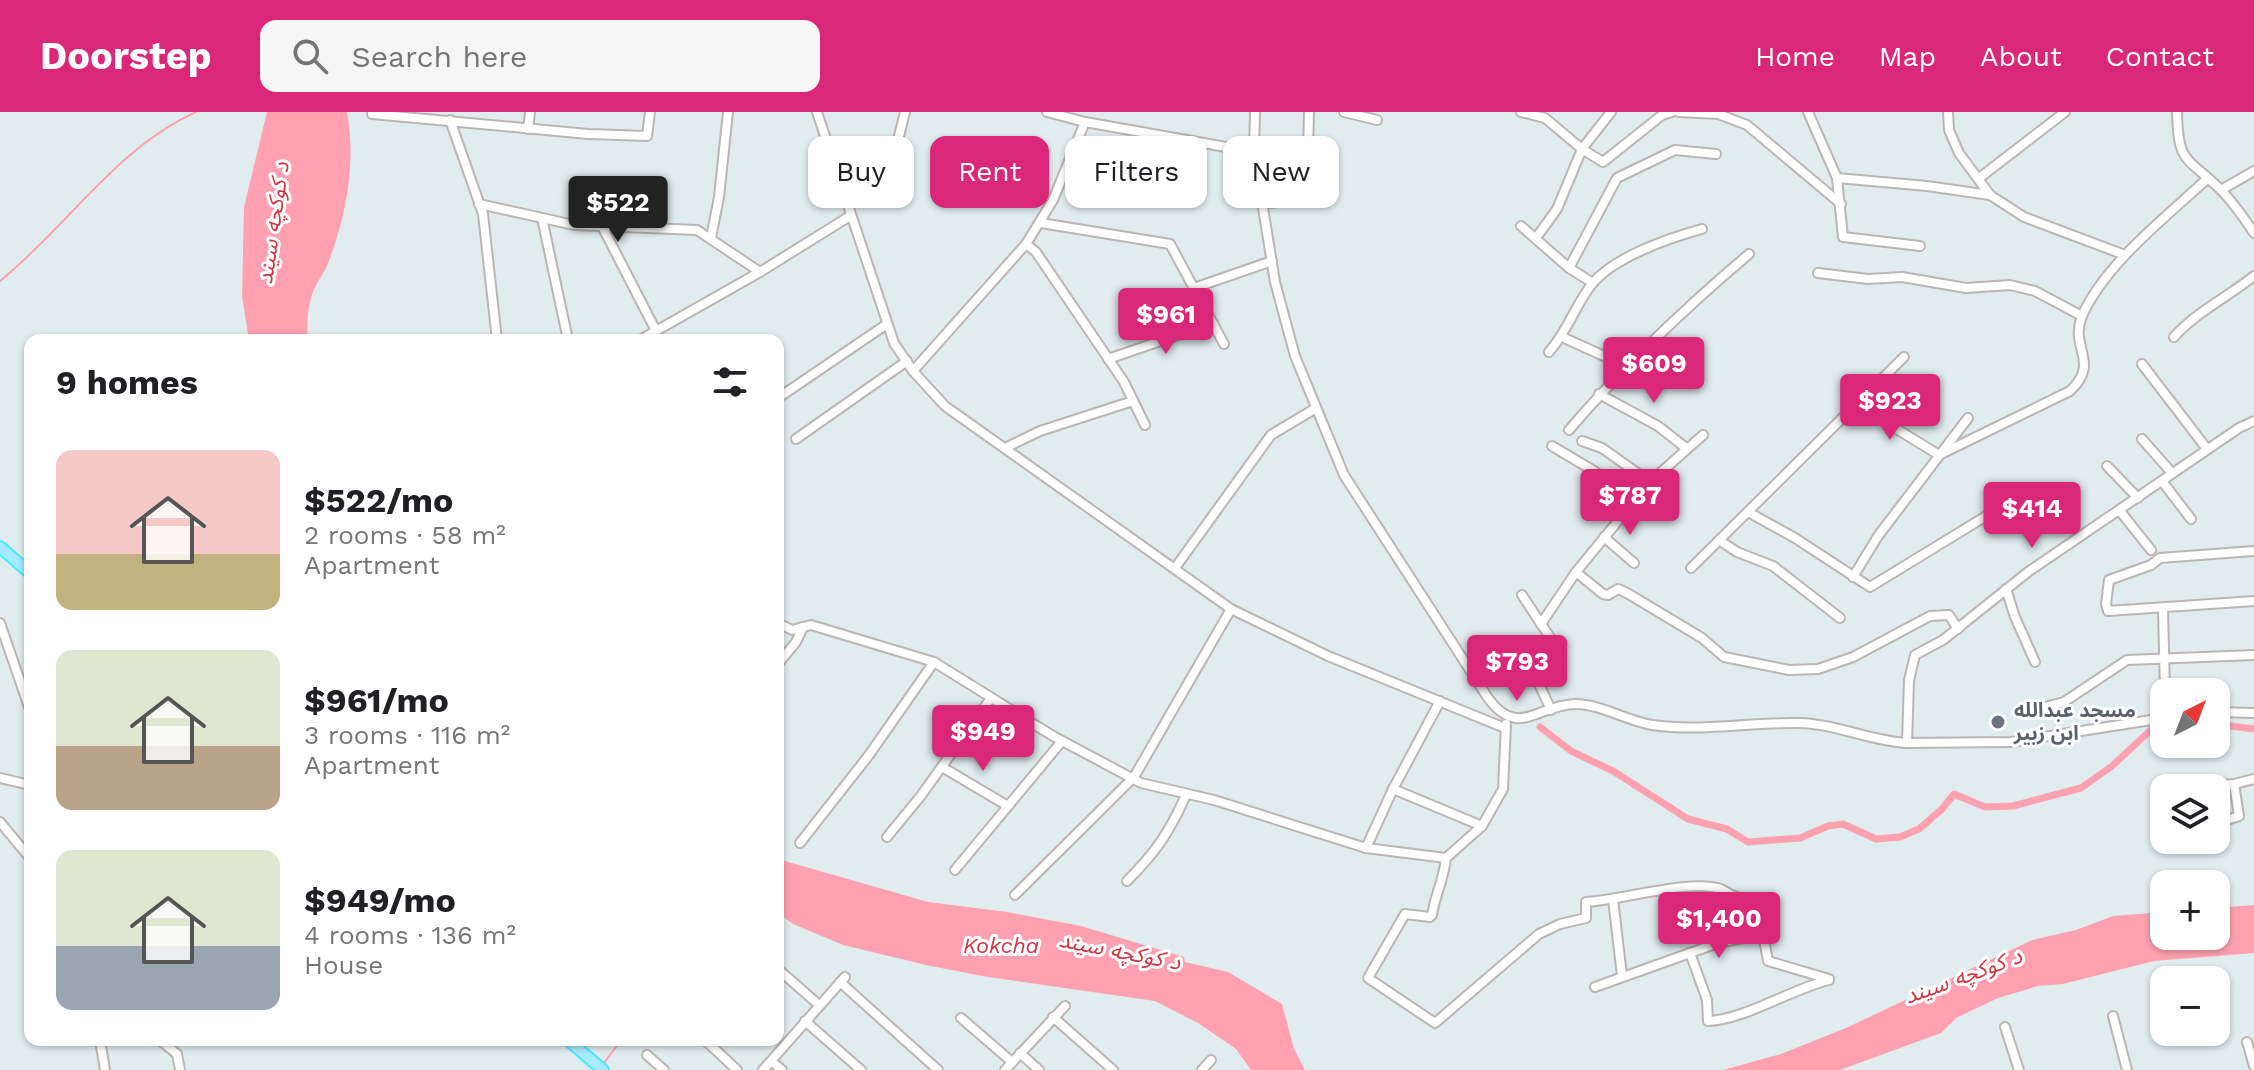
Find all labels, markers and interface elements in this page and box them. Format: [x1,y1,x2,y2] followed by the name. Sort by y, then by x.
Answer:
[260,20,820,92] search box
[40,34,212,78] text: Doorstep
[288,34,332,78] icon: search
[352,39,527,74] text: Search here
[1755,40,1835,73] text: Home
[1879,40,1936,73] text: Map
[1980,40,2062,73] text: About
[2106,40,2214,73] text: Contact
[808,136,914,208] chip: Buy
[930,136,1049,208] chip: Rent
[1065,136,1207,208] chip: Filters
[1223,136,1339,208] chip: New
[252,160,296,286] water label: د کوکچه سیند
[571,176,665,244] pin: $522
[587,187,649,217] text: $522
[1119,288,1213,356] pin: $961
[1136,299,1196,329] text: $961
[1607,337,1701,405] pin: $609
[1621,348,1687,378] text: $609
[708,360,752,404] icon: filters
[56,362,198,402] text: 9 homes
[1843,374,1937,442] pin: $923
[1858,385,1922,415] text: $923
[1583,469,1677,537] pin: $787
[304,480,453,520] text: $522/mo
[1598,480,1662,510] text: $787
[120,482,216,578] icon: home
[1985,482,2079,550] pin: $414
[2002,493,2062,523] text: $414
[304,520,506,550] text: 2 rooms · 58 m²
[304,550,440,580] text: Apartment
[1470,635,1564,703] pin: $793
[1485,646,1549,676] text: $793
[2150,678,2230,758] north arrow
[2150,678,2230,1046] map controls
[304,680,449,720] text: $961/mo
[120,682,216,778] icon: home
[2013,698,2136,745] place label: مسجد عبدالله ابن زبیر
[936,705,1030,773] pin: $949
[1989,713,2007,731] marker: مسجد عبدالله ابن زبیر
[950,716,1016,746] text: $949
[304,720,510,750] text: 3 rooms · 116 m²
[304,750,440,780] text: Apartment
[2150,774,2230,854] button: layers
[2150,870,2230,950] button: +
[304,880,456,920] text: $949/mo
[120,882,216,978] icon: home
[1654,892,1784,960] pin: $1,400
[1676,903,1762,933] text: $1,400
[304,920,516,950] text: 4 rooms · 136 m²
[1057,927,1183,977] water label: د کوکچه سیند
[963,933,1039,958] water label: Kokcha
[1901,943,2026,1011] water label: د کوکچه سیند
[304,950,383,980] text: House
[2150,966,2230,1046] button: −

